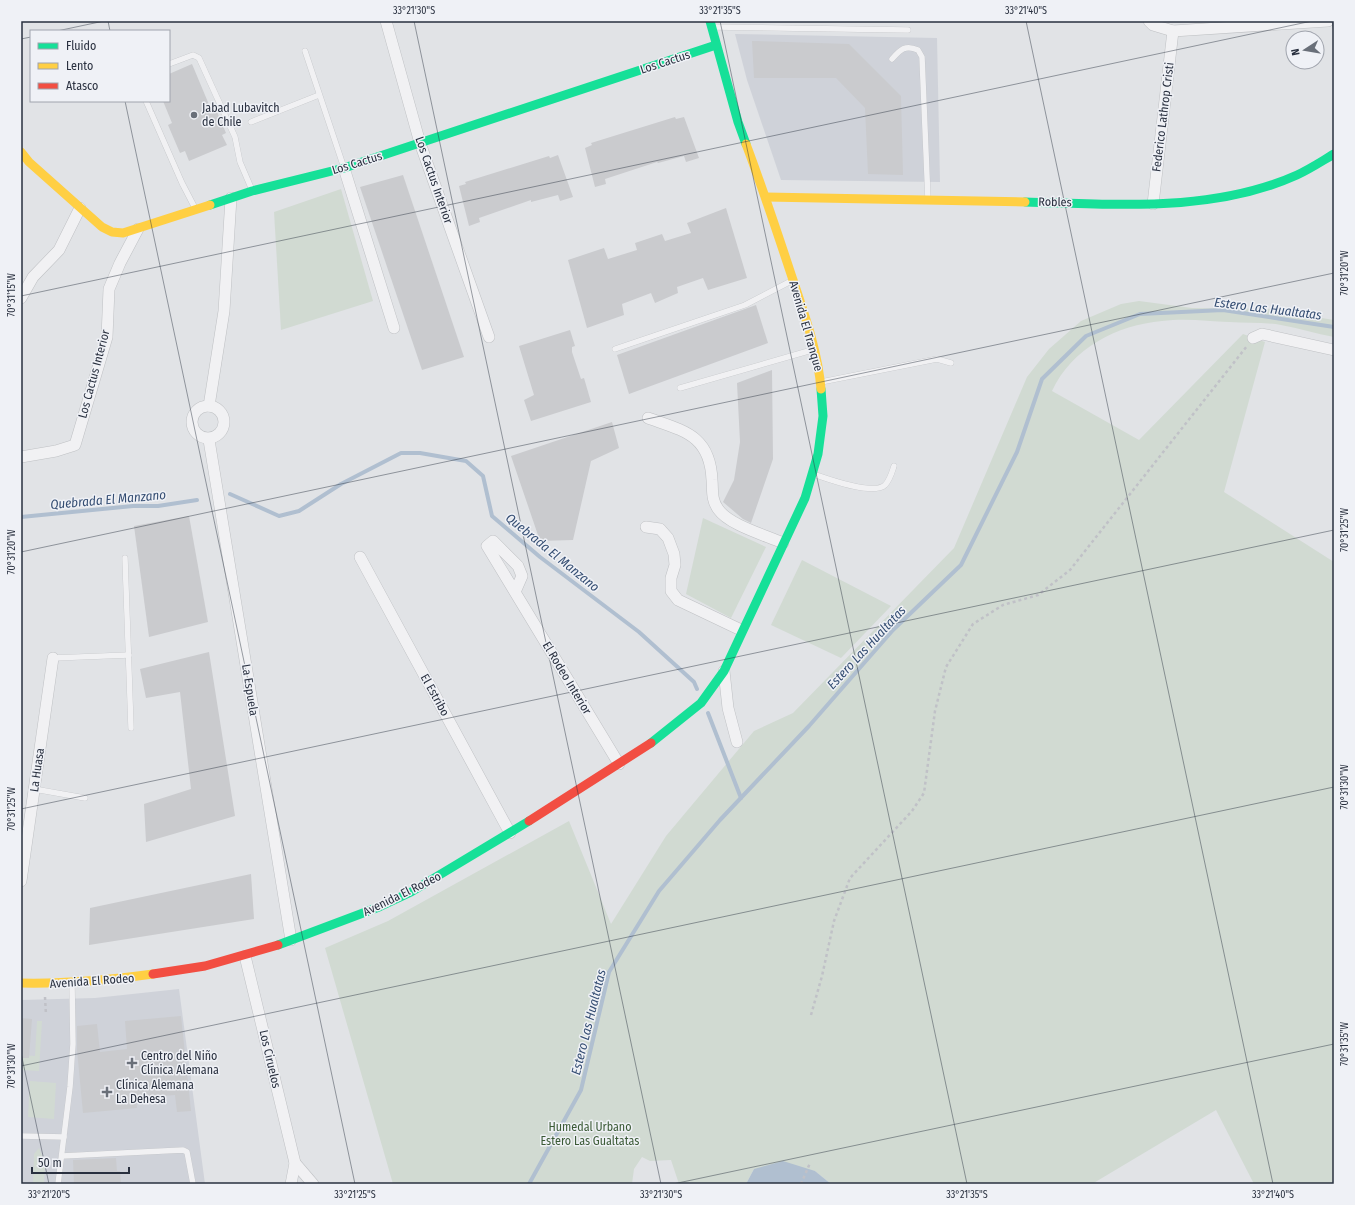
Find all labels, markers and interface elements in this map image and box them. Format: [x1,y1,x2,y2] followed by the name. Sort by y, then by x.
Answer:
[393,5,435,17] text: 33°21'30"S
[699,5,741,17] text: 33°21'35"S
[1005,5,1047,17] text: 33°21'40"S
[30,30,170,102] legend
[1285,30,1325,70] north arrow
[66,39,96,53] text: Fluido
[638,47,692,77] street label: Los Cactus
[1289,47,1303,57] text: N
[66,59,93,73] text: Lento
[1149,61,1177,173] street label: Federico Lathrop Cristi
[66,79,98,93] text: Atasco
[202,101,280,129] place label: Jabad Lubavitch de Chile
[189,110,199,120] marker: Jabad Lubavitch de Chile
[413,135,456,226] street label: Los Cactus Interior
[330,149,384,177] street label: Los Cactus
[1038,195,1072,209] street label: Robles
[1339,250,1351,295] text: 70°31'20"W
[6,273,18,317] text: 70°31'15"W
[786,279,826,373] street label: Avenida El Tranque
[1213,294,1323,323] water label: Estero Las Hualtatas
[75,327,113,420] street label: Los Cactus Interior
[50,487,167,512] water label: Quebrada El Manzano
[1339,507,1351,552] text: 70°31'25"W
[503,510,603,595] water label: Quebrada El Manzano
[6,529,18,574] text: 70°31'20"W
[824,602,909,692] water label: Estero Las Hualtatas
[540,639,595,718] street label: El Rodeo Interior
[239,663,261,717] street label: La Espuela
[418,671,452,719] street label: El Estribo
[27,747,47,793] street label: La Huasa
[1339,764,1351,809] text: 70°31'30"W
[6,786,18,831] text: 70°31'25"W
[361,869,443,919] street label: Avenida El Rodeo
[568,967,609,1076] water label: Estero Las Hualtatas
[49,971,135,991] street label: Avenida El Rodeo
[1339,1021,1351,1066] text: 70°31'35"W
[257,1028,283,1090] street label: Los Ciruelos
[6,1043,18,1088] text: 70°31'30"W
[141,1049,219,1077] place label: Centro del Niño Clínica Alemana
[126,1057,138,1069] marker: Centro del Niño Clínica Alemana
[116,1078,194,1106] place label: Clínica Alemana La Dehesa
[101,1086,113,1098] marker: Clínica Alemana La Dehesa
[541,1120,639,1148] park label: Humedal Urbano Estero Las Gualtatas
[32,1149,129,1175] scale bar
[38,1156,62,1170] text: 50 m
[28,1189,70,1201] text: 33°21'20"S
[334,1189,376,1201] text: 33°21'25"S
[640,1189,682,1201] text: 33°21'30"S
[946,1189,988,1201] text: 33°21'35"S
[1252,1189,1294,1201] text: 33°21'40"S

